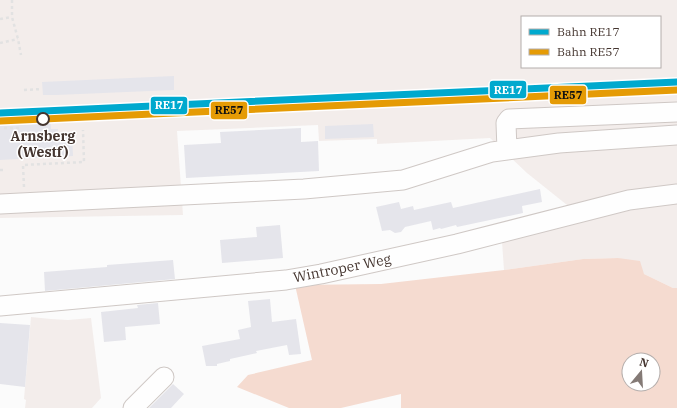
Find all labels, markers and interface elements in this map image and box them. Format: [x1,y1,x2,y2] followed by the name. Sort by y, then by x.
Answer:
[521,16,661,68] legend
[557,24,620,39] text: Bahn RE17
[557,44,620,59] text: Bahn RE57
[489,80,527,99] line badge: RE17
[494,83,522,97] text: RE17
[549,85,587,105] line badge: RE57
[554,88,582,102] text: RE57
[150,96,188,115] line badge: RE17
[155,98,183,112] text: RE17
[210,101,248,120] line badge: RE57
[215,103,243,117] text: RE57
[36,112,50,126] marker: Arnsberg (Westf)
[11,127,76,161] place label: Arnsberg (Westf)
[291,250,393,286] street label: Wintroper Weg
[621,352,661,392] north arrow
[638,354,651,371] text: N

